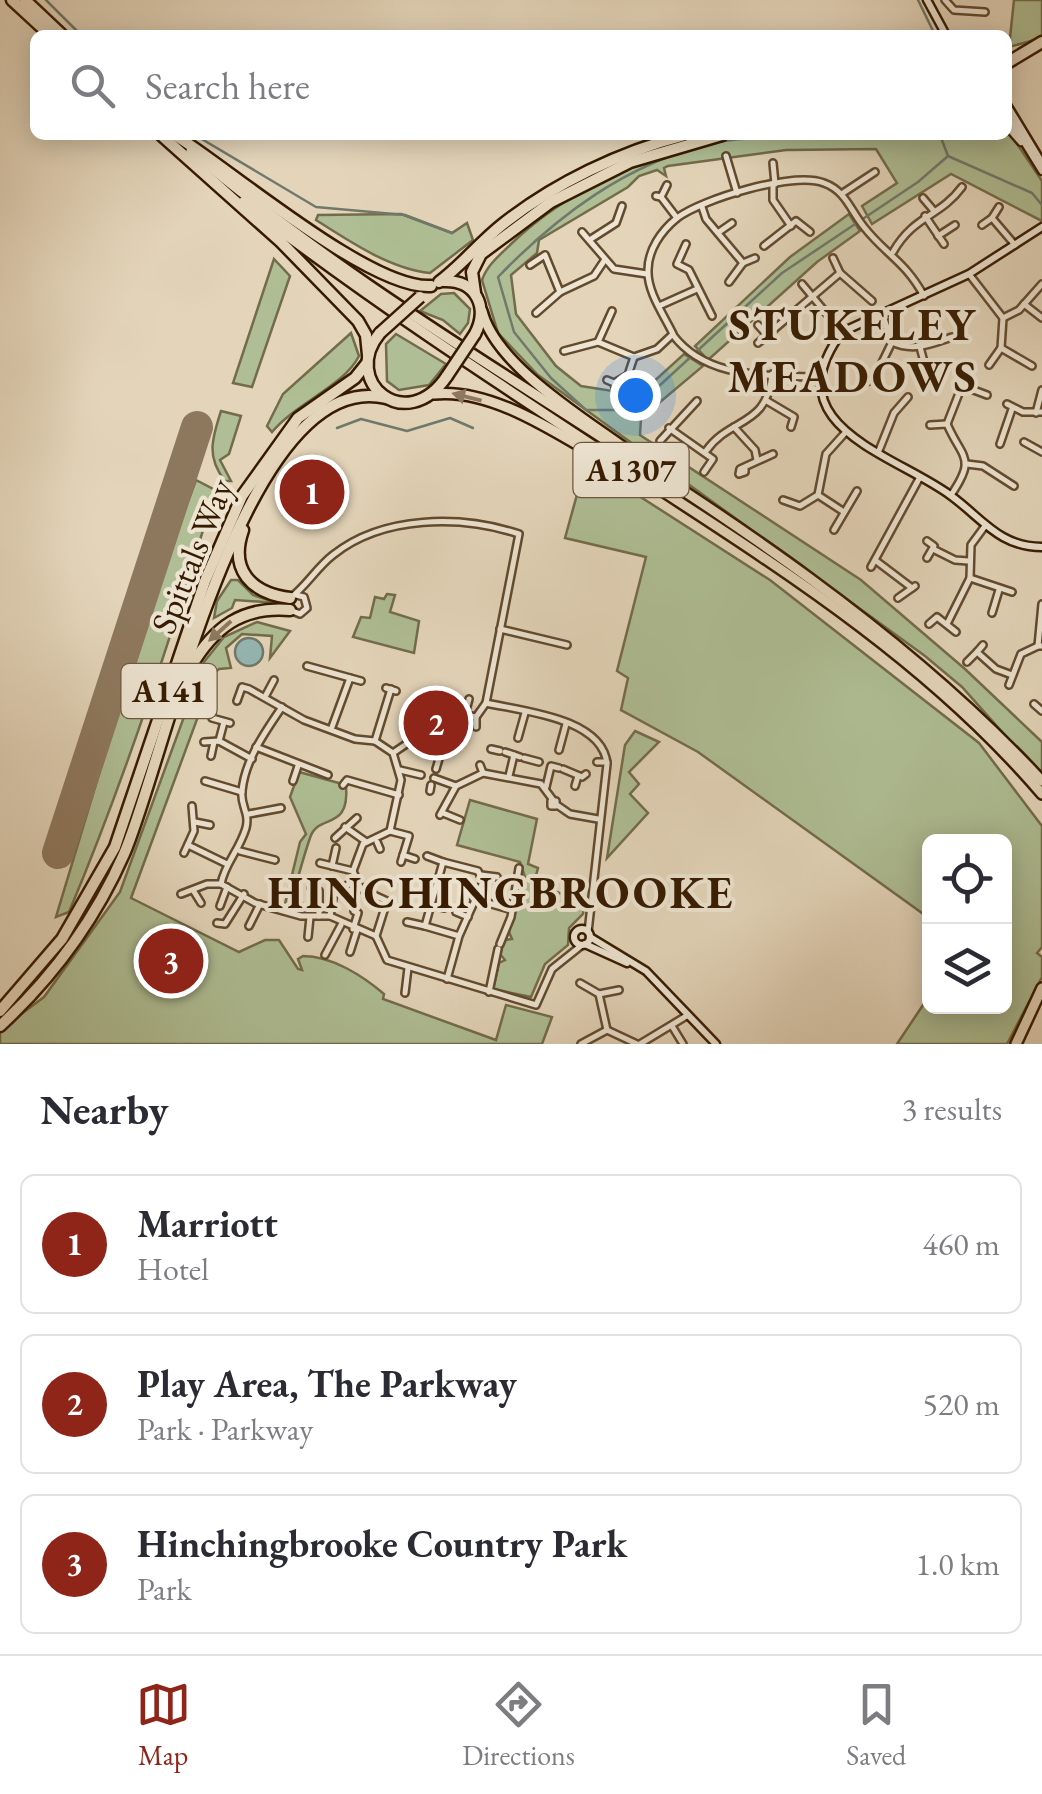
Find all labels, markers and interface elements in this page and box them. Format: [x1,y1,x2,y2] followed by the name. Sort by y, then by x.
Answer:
[30,30,1012,140] search box
[65,58,120,113] icon: search
[145,61,310,110] text: Search here
[727,295,979,405] district label: STUKELEY MEADOWS
[610,370,661,421] your location
[451,389,482,404] one-way arrow
[574,443,688,497] road number: A1307
[280,454,344,530] pin: 1
[140,471,243,640] street label: Spittals Way
[208,619,233,641] one-way arrow
[121,664,216,718] road number: A141
[404,686,468,760] pin: 2
[922,834,1012,1014] map controls
[922,834,1012,924] button: locate
[267,863,735,921] district label: HINCHINGBROOKE
[138,924,204,998] pin: 3
[922,924,1012,1014] button: layers
[40,1082,169,1137] text: Nearby
[902,1088,1002,1130] text: 3 results
[137,1199,278,1248] text: Marriott
[66,1223,83,1265] text: 1
[923,1223,1000,1265] text: 460 m
[137,1248,209,1290] text: Hotel
[137,1359,517,1408] text: Play Area, The Parkway
[66,1383,83,1425] text: 2
[923,1383,1000,1425] text: 520 m
[137,1408,313,1450] text: Park · Parkway
[137,1519,627,1568] text: Hinchingbrooke Country Park
[66,1543,83,1585] text: 3
[916,1543,1000,1585] text: 1.0 km
[137,1568,192,1610] text: Park
[136,1677,191,1773] tab: Map
[462,1677,575,1773] tab: Directions
[846,1677,906,1773] tab: Saved

